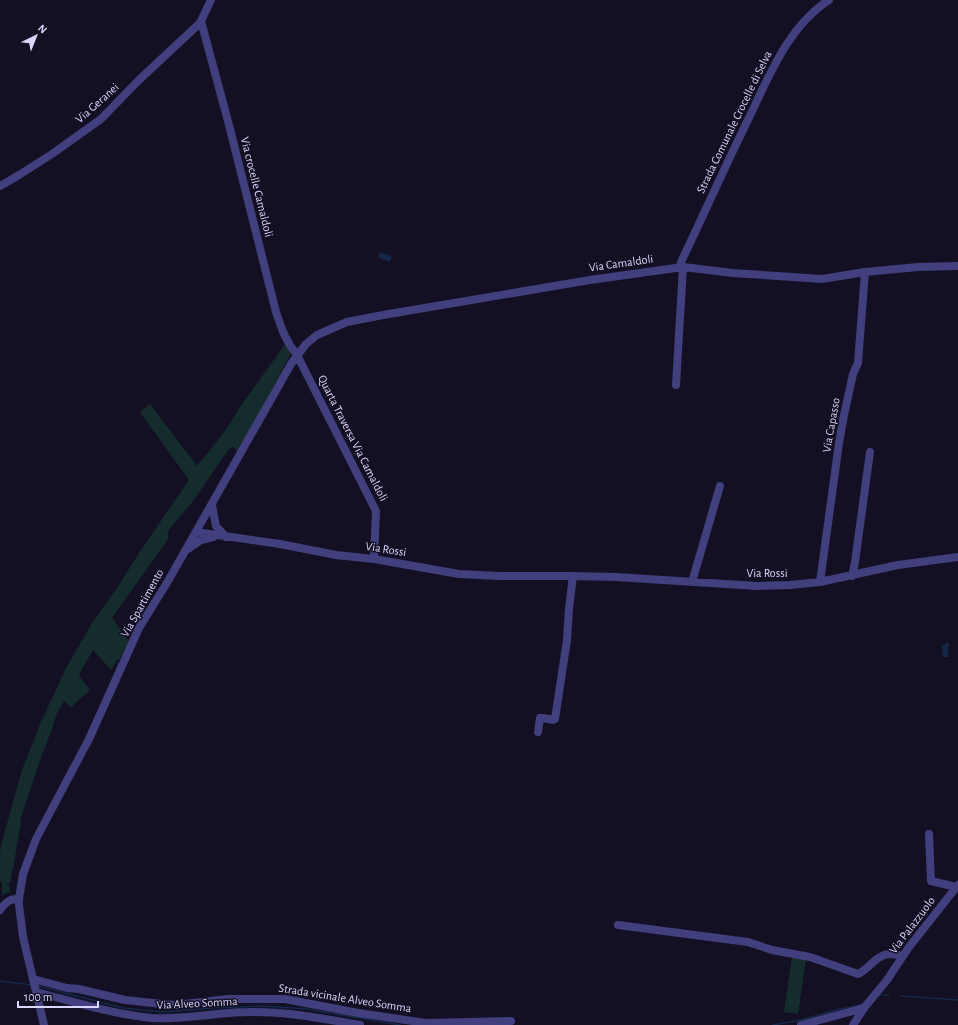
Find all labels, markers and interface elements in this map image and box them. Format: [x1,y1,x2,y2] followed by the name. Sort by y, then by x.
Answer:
[16,16,56,56] north arrow
[36,22,49,36] text: N
[694,48,774,195] street label: Strada Comunale Crocelle di Selva
[73,81,121,125] street label: Via Geranei
[239,136,275,238] street label: Via crocelle Camaldoli
[588,253,654,273] street label: Via Camaldoli
[315,373,390,504] street label: Quarta Traversa Via Camaldoli
[820,397,842,453] street label: Via Capasso
[365,540,407,558] street label: Via Rossi
[118,567,166,639] street label: Via Spartimento
[746,567,788,579] street label: Via Rossi
[887,894,937,956] street label: Via Palazzuolo
[278,982,413,1014] street label: Strada vicinale Alveo Somma
[18,983,98,1009] scale bar
[24,991,52,1003] text: 100 m
[156,995,238,1011] street label: Via Alveo Somma

